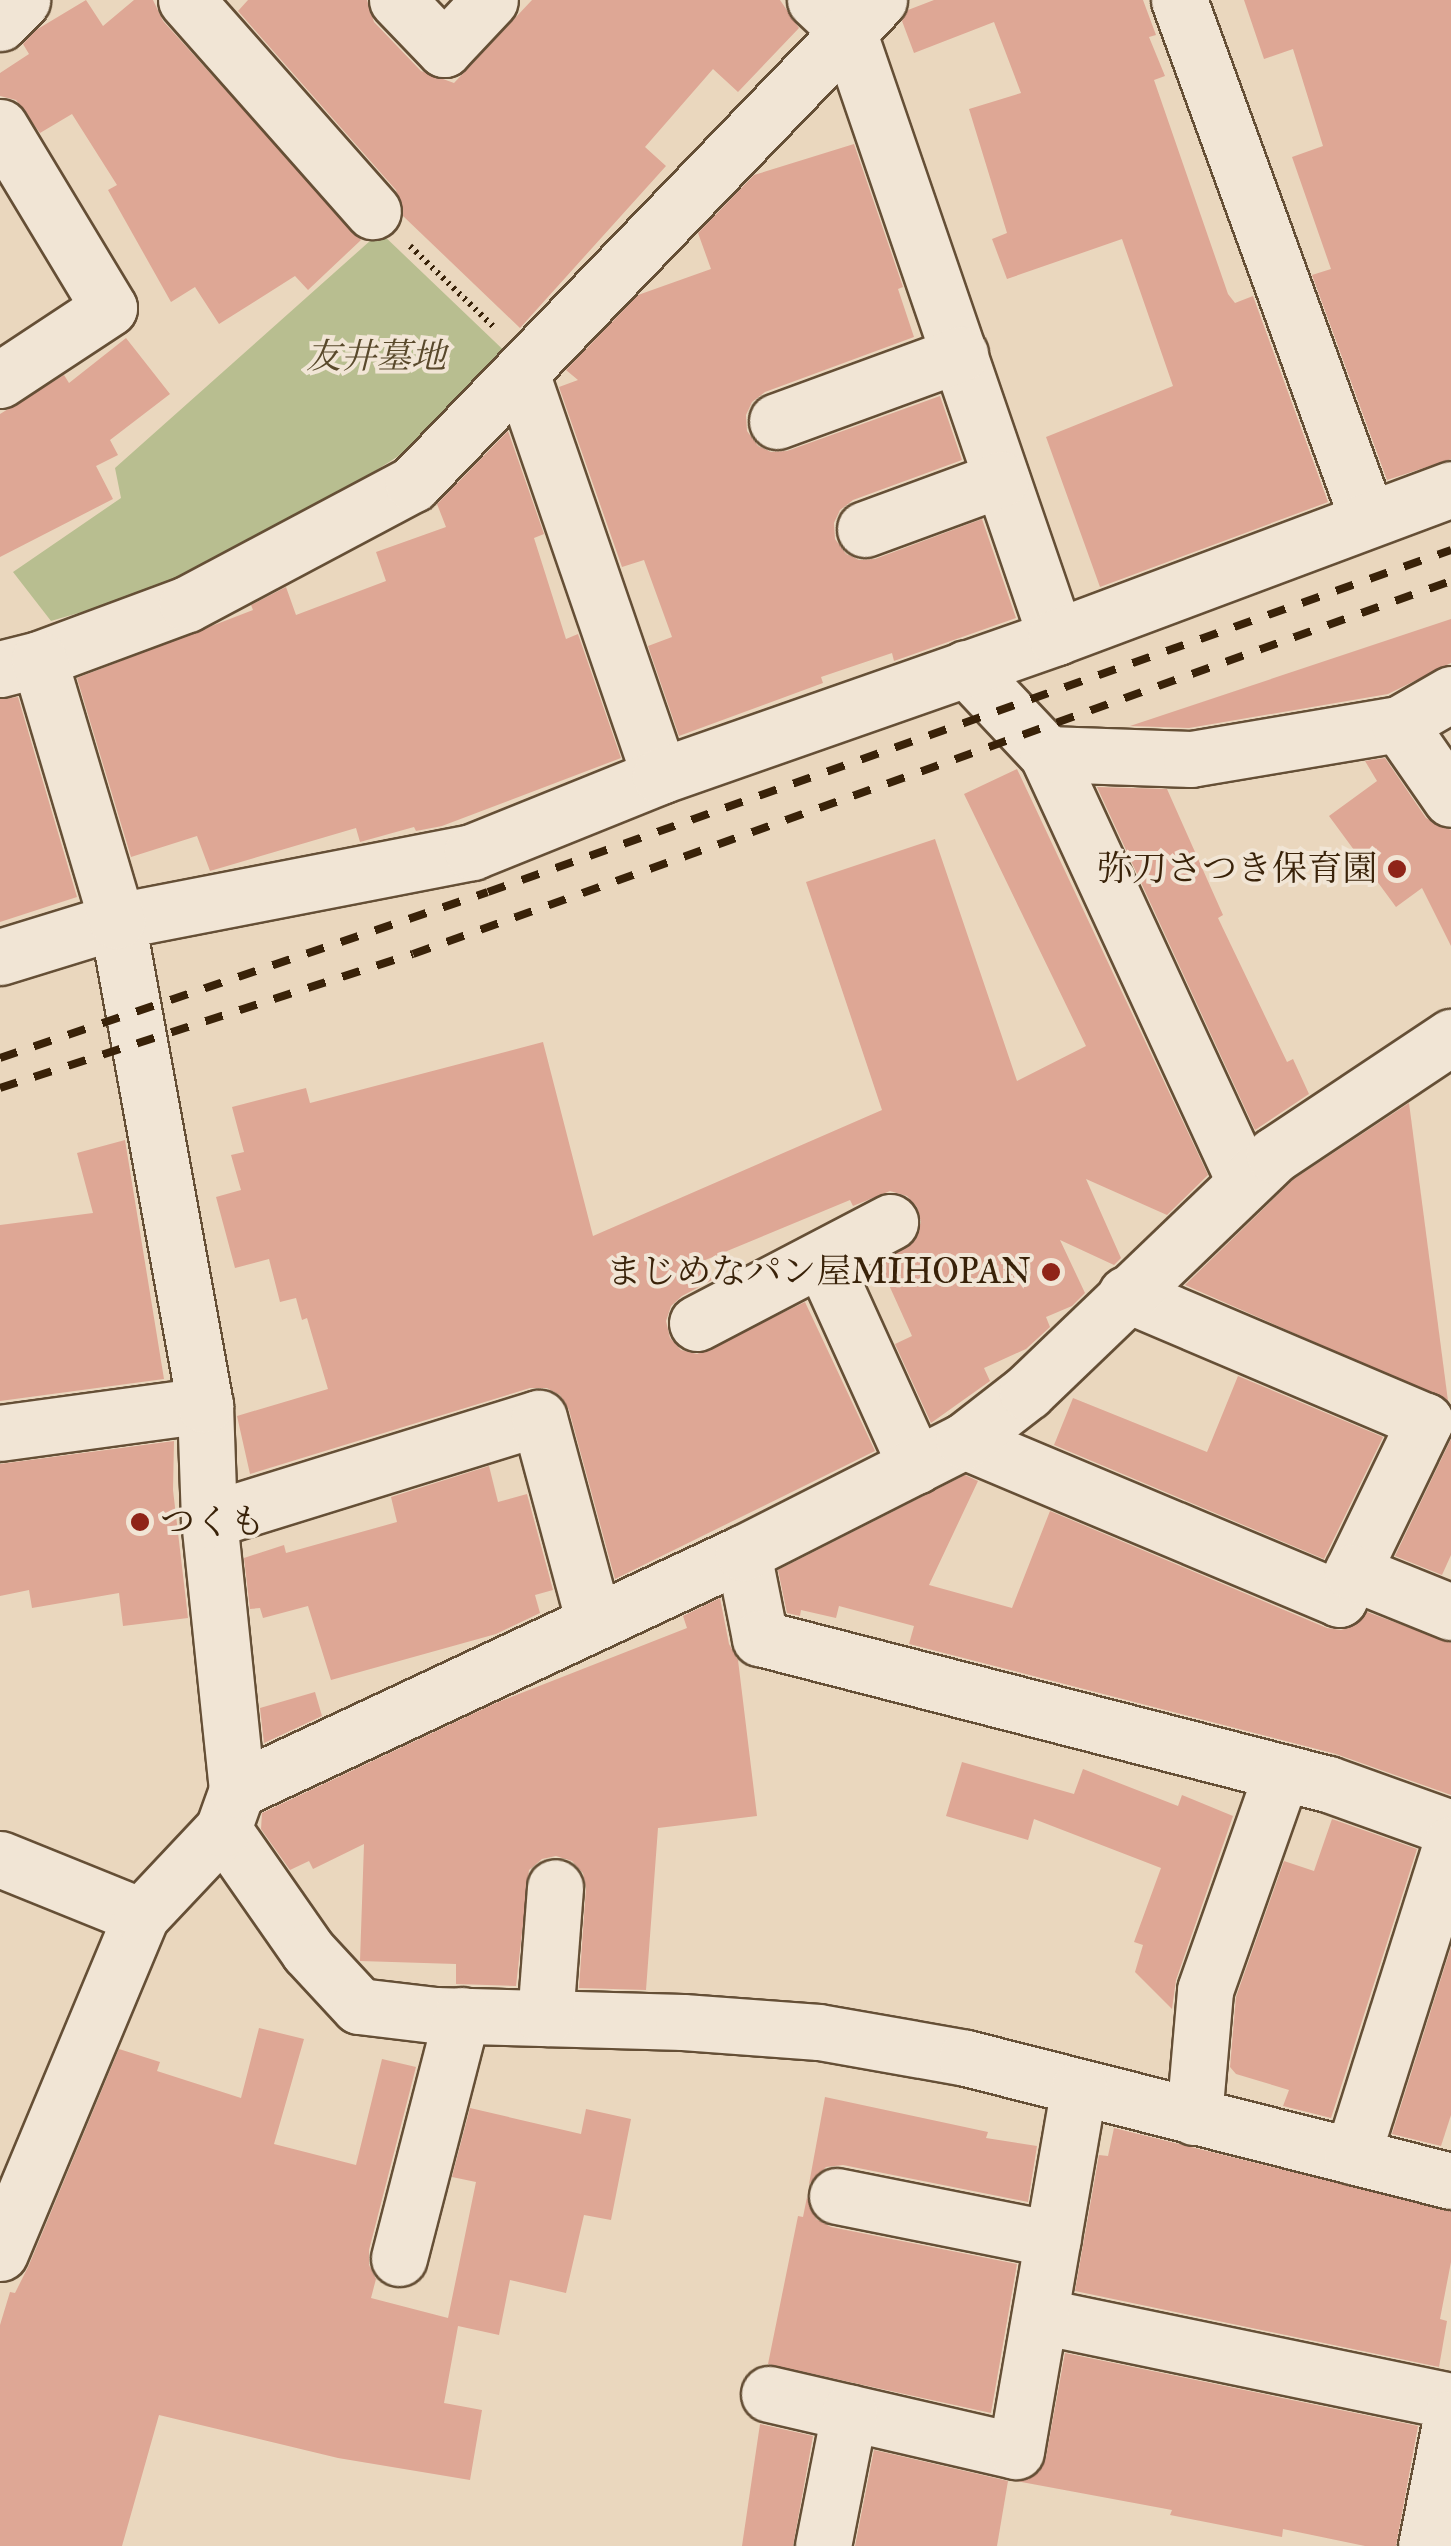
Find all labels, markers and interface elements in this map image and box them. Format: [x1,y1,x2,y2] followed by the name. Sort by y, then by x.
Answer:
[306,336,446,378] park label: 友井墓地
[1097,848,1377,890] place label: 弥刀さつき保育園
[1386,858,1408,880] marker: 弥刀さつき保育園
[606,1251,1031,1293] place label: まじめなパン屋MIHOPAN
[1040,1261,1062,1283] marker: まじめなパン屋MIHOPAN
[160,1501,265,1543] place label: つくも
[129,1511,151,1533] marker: つくも

